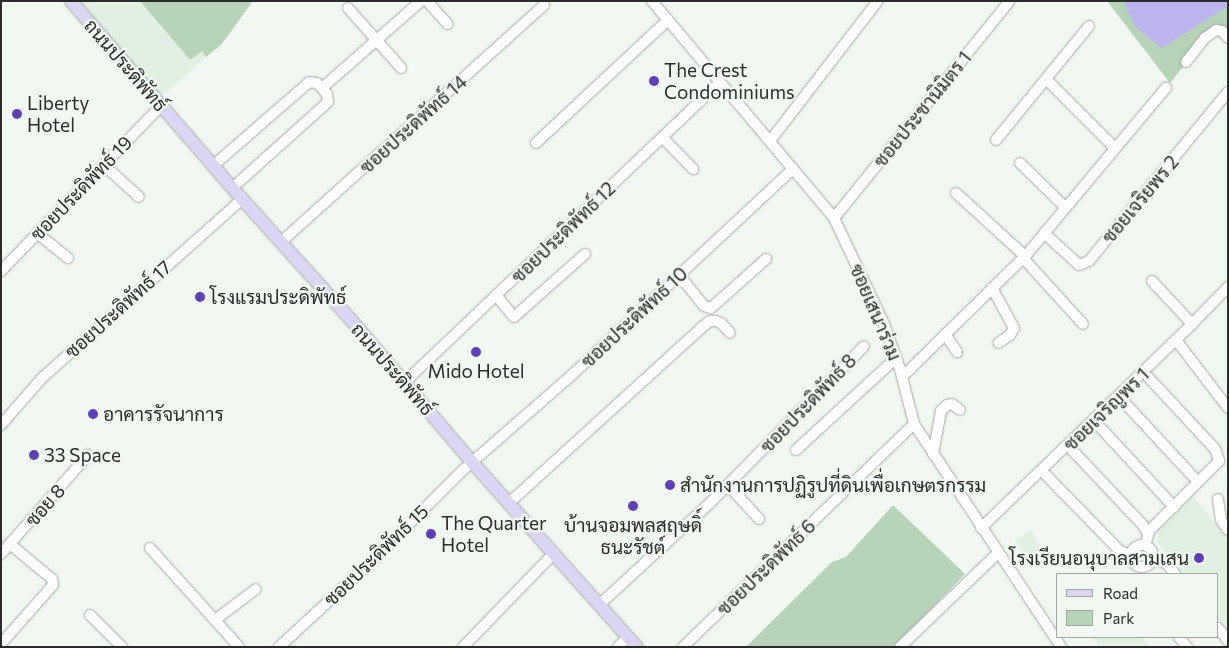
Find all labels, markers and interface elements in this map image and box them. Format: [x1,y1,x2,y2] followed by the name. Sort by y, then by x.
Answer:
[80,14,172,116] street label: ถนนประดิพัทธ์
[868,46,976,172] street label: ซอยประชานิมิตร 1
[664,59,795,103] place label: The Crest Condominiums
[355,70,471,178] street label: ซอยประดิพัทธ์ 14
[648,75,660,87] marker: The Crest Condominiums
[27,92,89,136] place label: Liberty Hotel
[11,108,23,120] marker: Liberty Hotel
[25,131,137,245] street label: ซอยประดิพัทธ์ 19
[1097,151,1183,247] street label: ซอยเจริยพร 2
[506,177,620,287] street label: ซอยประดิพัทธ์ 12
[60,255,176,363] street label: ซอยประดิพัทธ์ 17
[845,260,907,364] street label: ซอยเสนาร่วม
[576,262,692,372] street label: ซอยประดิพัทธ์ 10
[210,286,346,308] place label: โรงแรมประดิพัทธ์
[194,291,206,303] marker: โรงแรมประดิพัทธ์
[347,318,439,420] street label: ถนนประดิพัทธ์
[470,346,482,358] marker: Mido Hotel
[755,349,861,457] street label: ซอยประดิพัทธ์ 8
[428,360,524,382] place label: Mido Hotel
[1059,363,1153,455] street label: ซอยเจริญพร 1
[103,403,224,425] place label: อาคารรัจนาการ
[87,408,99,420] marker: อาคารรัจนาการ
[44,444,121,466] place label: 33 Space
[28,449,40,461] marker: 33 Space
[680,474,986,496] place label: สำนักงานการปฏิรูปที่ดินเพื่อเกษตรกรรม
[20,479,70,531] street label: ซอย 8
[664,479,676,491] marker: สำนักงานการปฏิรูปที่ดินเพื่อเกษตรกรรม
[319,500,433,610] street label: ซอยประดิพัทธ์ 15
[627,500,639,512] marker: บ้านจอมพลสฤษดิ์ ธนะรัชต์
[441,512,547,556] place label: The Quarter Hotel
[564,514,702,558] place label: บ้านจอมพลสฤษดิ์ ธนะรัชต์
[712,514,820,620] street label: ซอยประดิพัทธ์ 6
[425,528,437,540] marker: The Quarter Hotel
[1009,547,1189,569] place label: โรงเรียนอนุบาลสามเสน
[1193,552,1205,564] marker: โรงเรียนอนุบาลสามเสน
[1056,573,1219,638] legend
[1103,584,1138,602] text: Road
[1103,609,1134,627] text: Park

